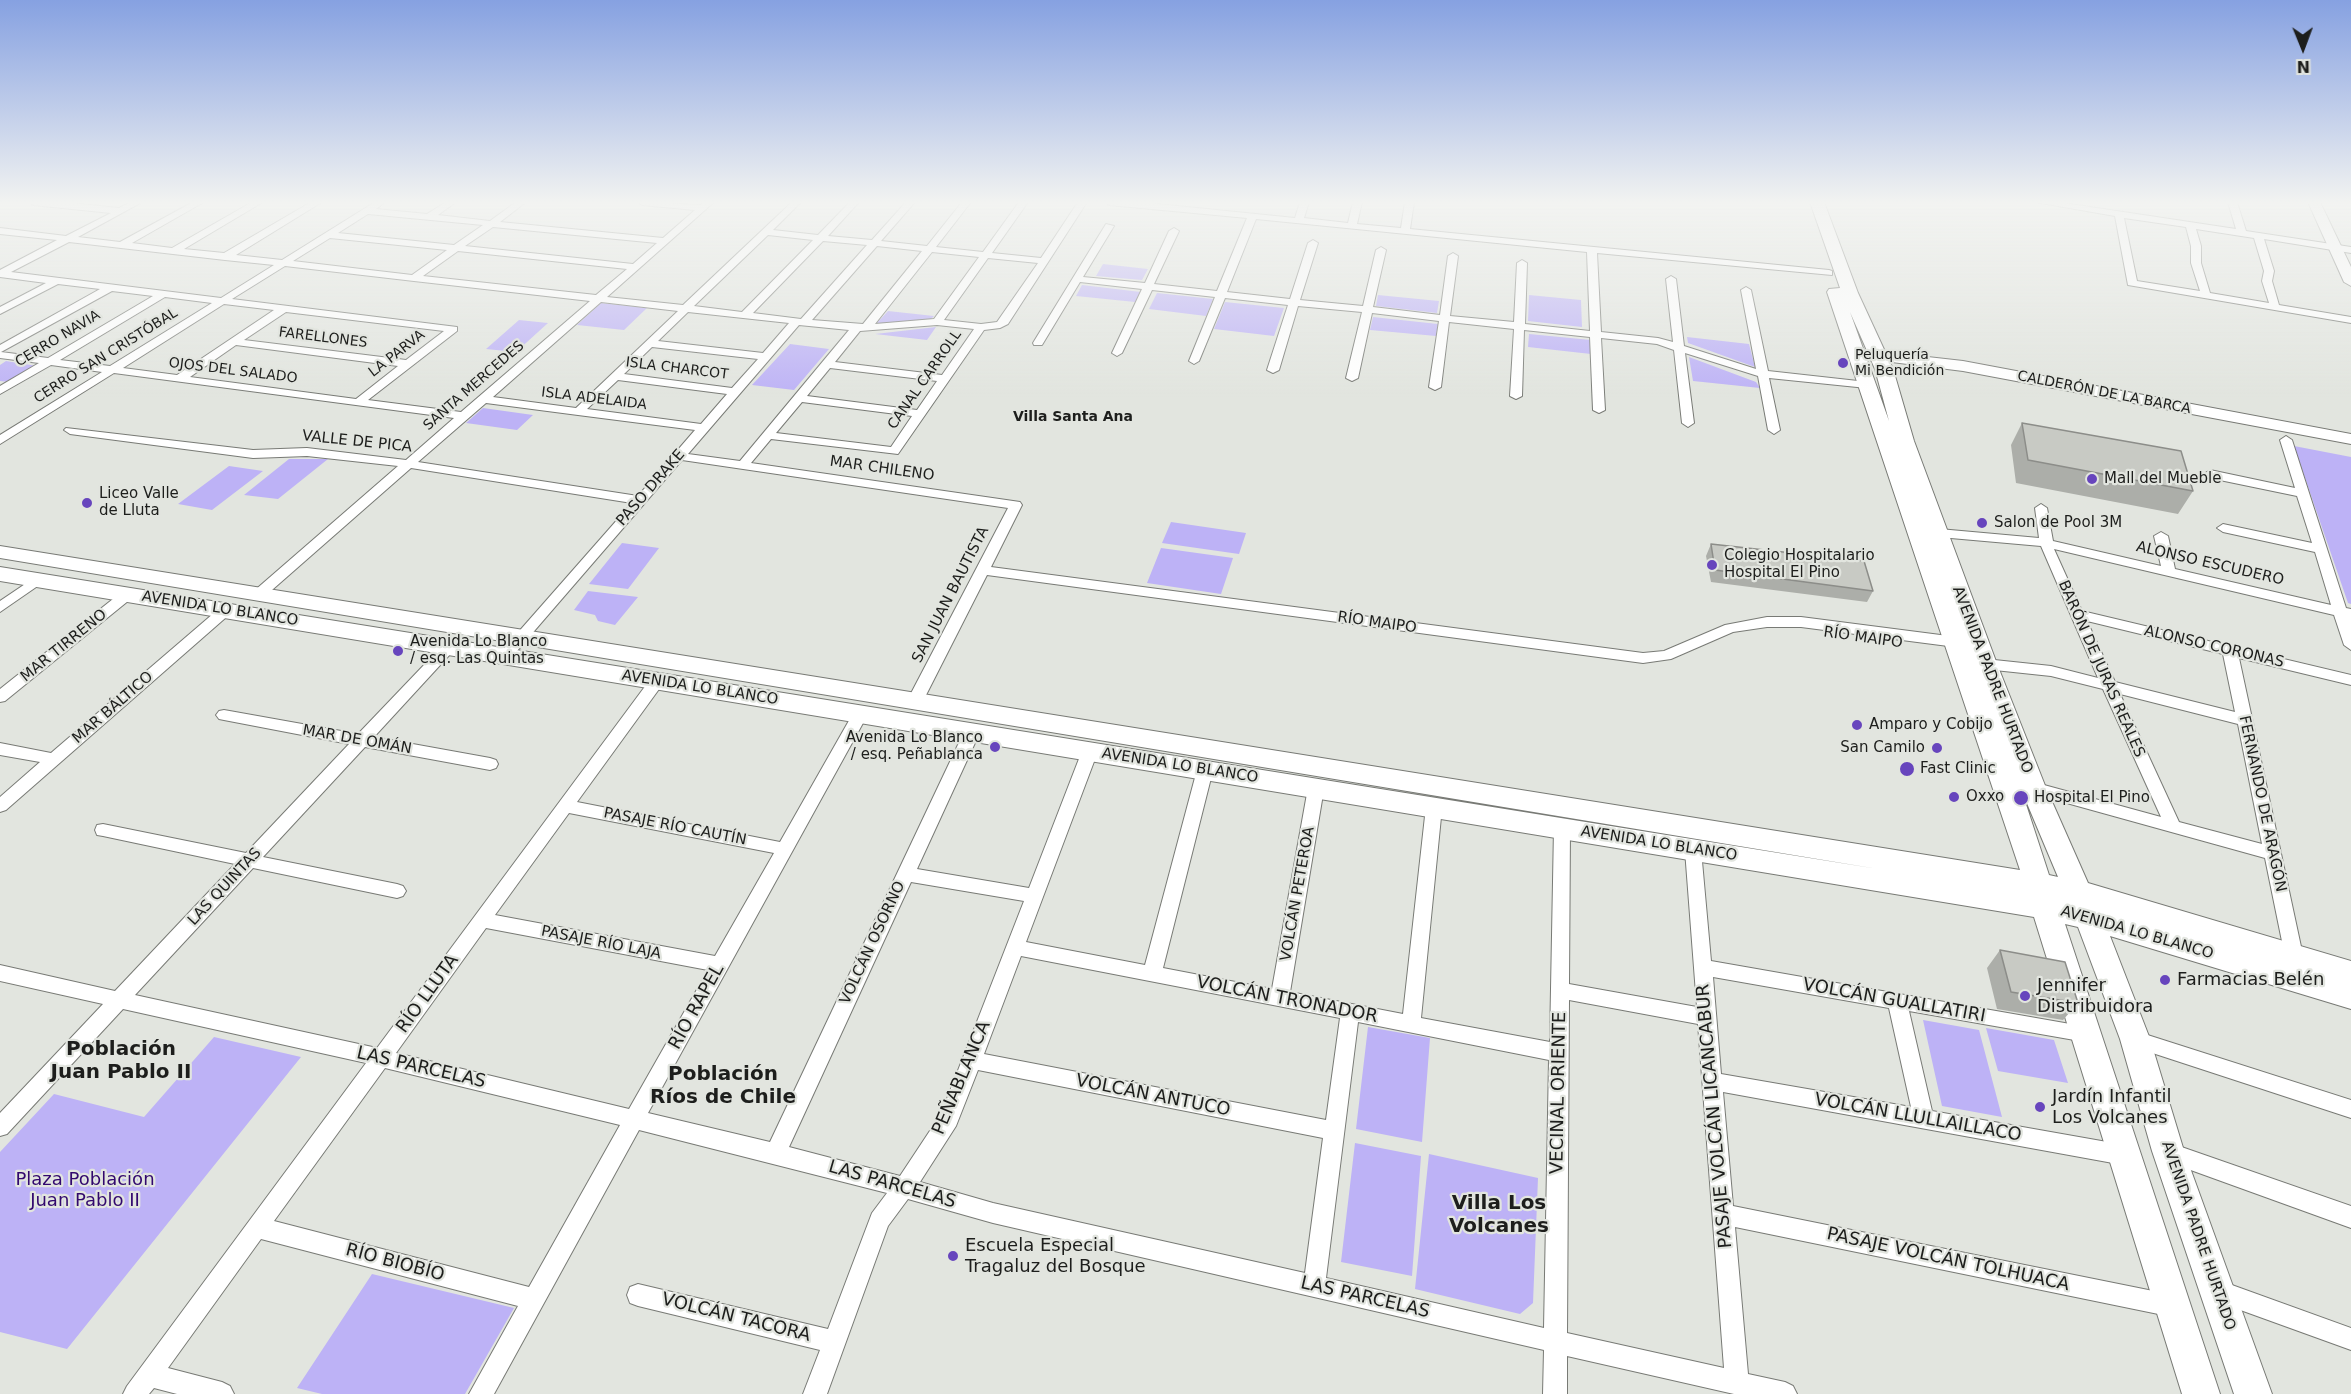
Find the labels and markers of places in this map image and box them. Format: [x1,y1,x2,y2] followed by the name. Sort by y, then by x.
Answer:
[1855,347,1944,380] place label: Peluquería Mi Bendición
[1836,356,1850,370] marker: Peluquería Mi Bendición
[2104,470,2222,488] place label: Mall del Mueble
[2085,472,2099,486] marker: Mall del Mueble
[99,485,179,520] place label: Liceo Valle de Lluta
[80,496,94,510] marker: Liceo Valle de Lluta
[1994,514,2122,532] place label: Salon de Pool 3M
[1975,516,1989,530] marker: Salon de Pool 3M
[1724,547,1875,582] place label: Colegio Hospitalario Hospital El Pino
[1705,558,1719,572] marker: Colegio Hospitalario Hospital El Pino
[410,633,547,668] place label: Avenida Lo Blanco / esq. Las Quintas
[391,644,405,658] marker: Avenida Lo Blanco / esq. Las Quintas
[1869,716,1993,734] place label: Amparo y Cobijo
[1850,718,1864,732] marker: Amparo y Cobijo
[846,729,983,764] place label: Avenida Lo Blanco / esq. Peñablanca
[1840,739,1925,757] place label: San Camilo
[988,740,1002,754] marker: Avenida Lo Blanco / esq. Peñablanca
[1930,741,1944,755] marker: San Camilo
[1898,760,1916,778] marker: Fast Clinic
[1920,760,1996,778] place label: Fast Clinic
[1966,788,2004,806] place label: Oxxo
[2012,789,2030,807] marker: Hospital El Pino
[2034,789,2150,807] place label: Hospital El Pino
[1947,790,1961,804] marker: Oxxo
[2177,969,2324,991] place label: Farmacias Belén
[2158,973,2172,987] marker: Farmacias Belén
[2037,975,2153,1018] place label: Jennifer Distribuidora
[2018,989,2032,1003] marker: Jennifer Distribuidora
[2052,1086,2172,1128] place label: Jardín Infantil Los Volcanes
[2033,1100,2047,1114] marker: Jardín Infantil Los Volcanes
[965,1235,1146,1278] place label: Escuela Especial Tragaluz del Bosque
[946,1249,960,1263] marker: Escuela Especial Tragaluz del Bosque

